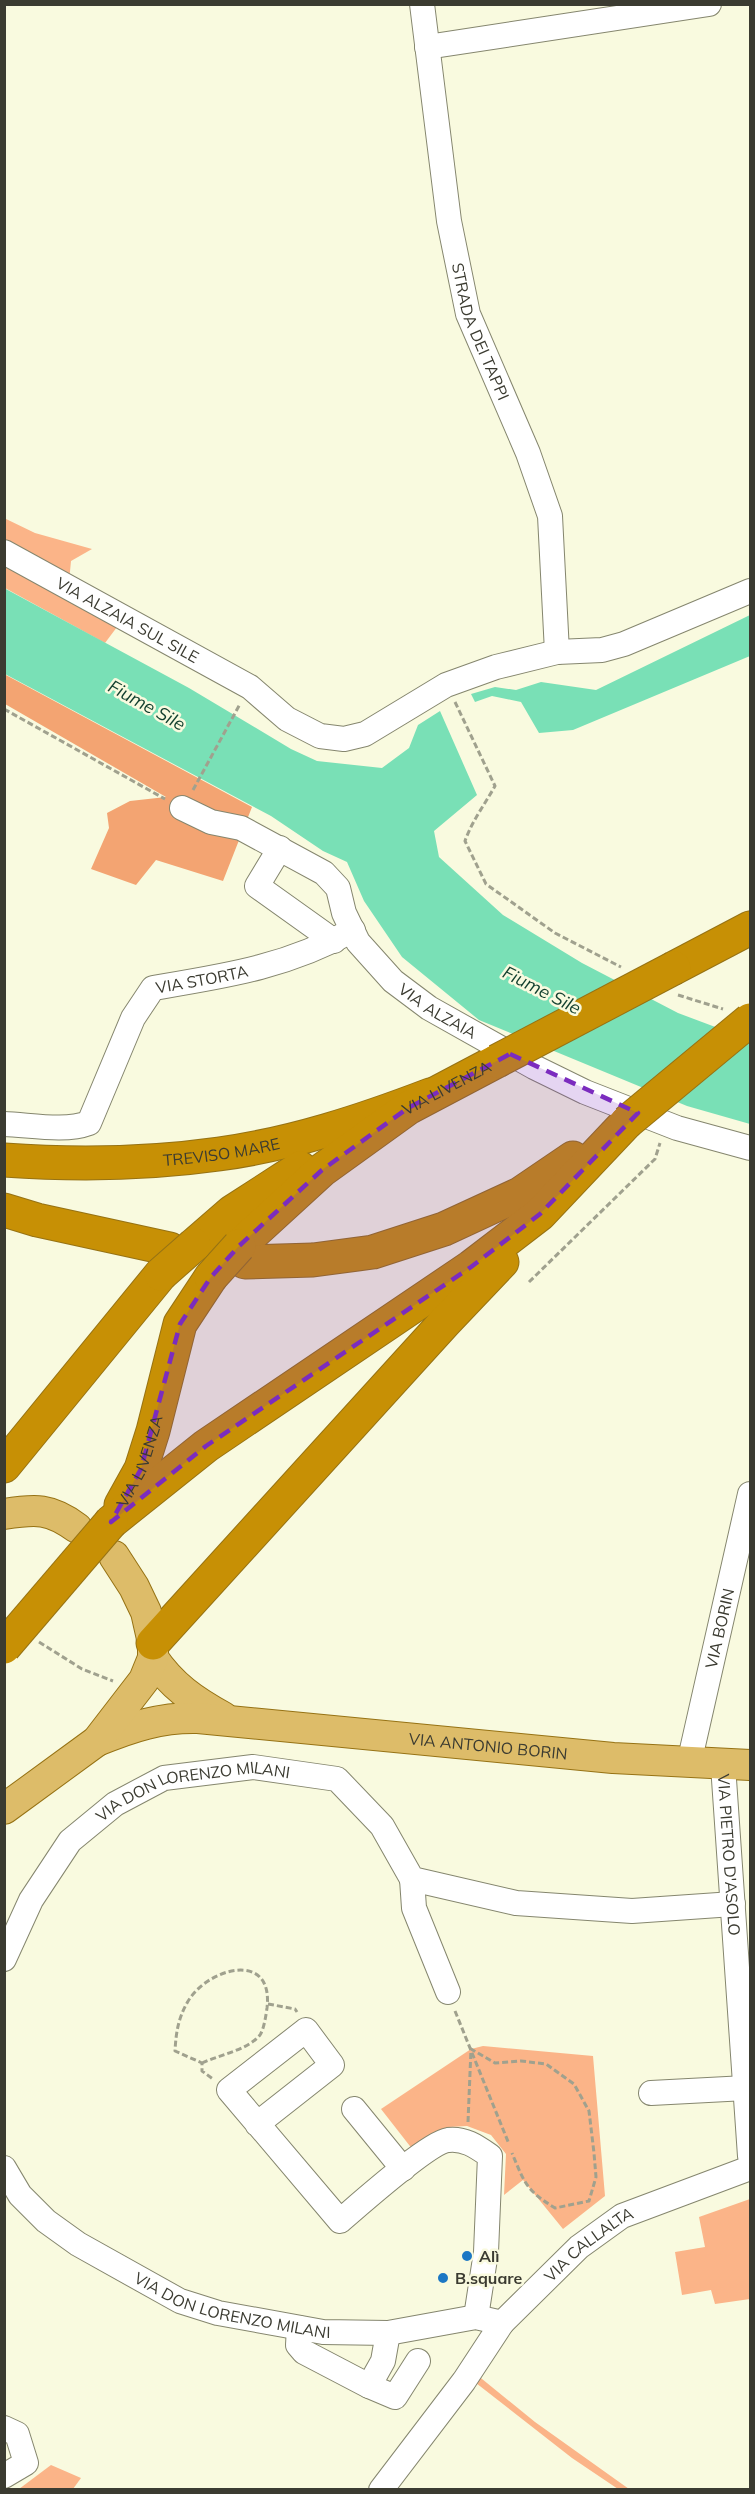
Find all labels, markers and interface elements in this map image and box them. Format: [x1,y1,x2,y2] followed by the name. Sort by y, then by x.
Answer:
[448,261,514,403] street label: STRADA DEI TAPPI
[53,573,203,667] street label: VIA ALZAIA SUL SILE
[104,674,190,736] water label: Fiume Sile
[154,961,250,997] street label: VIA STORTA
[499,961,585,1020] water label: Fiume Sile
[395,979,481,1043] street label: VIA ALZAIA
[398,1056,495,1119] street label: VIA LIVENZA
[162,1133,282,1170] street label: TREVISO MARE
[112,1413,167,1511] street label: VIA LIVENZA
[701,1586,738,1670] street label: VIA BORIN
[408,1728,569,1764] street label: VIA ANTONIO BORIN
[91,1757,291,1826] street label: VIA DON LORENZO MILANI
[714,1773,745,1936] street label: VIA PIETRO D'ASOLO
[540,2203,636,2286] street label: VIA CALLALTA
[479,2246,499,2266] place label: Alì
[460,2249,474,2263] marker: Alì
[131,2268,331,2342] street label: VIA DON LORENZO MILANI
[455,2268,522,2288] place label: B.square
[436,2271,450,2285] marker: B.square

